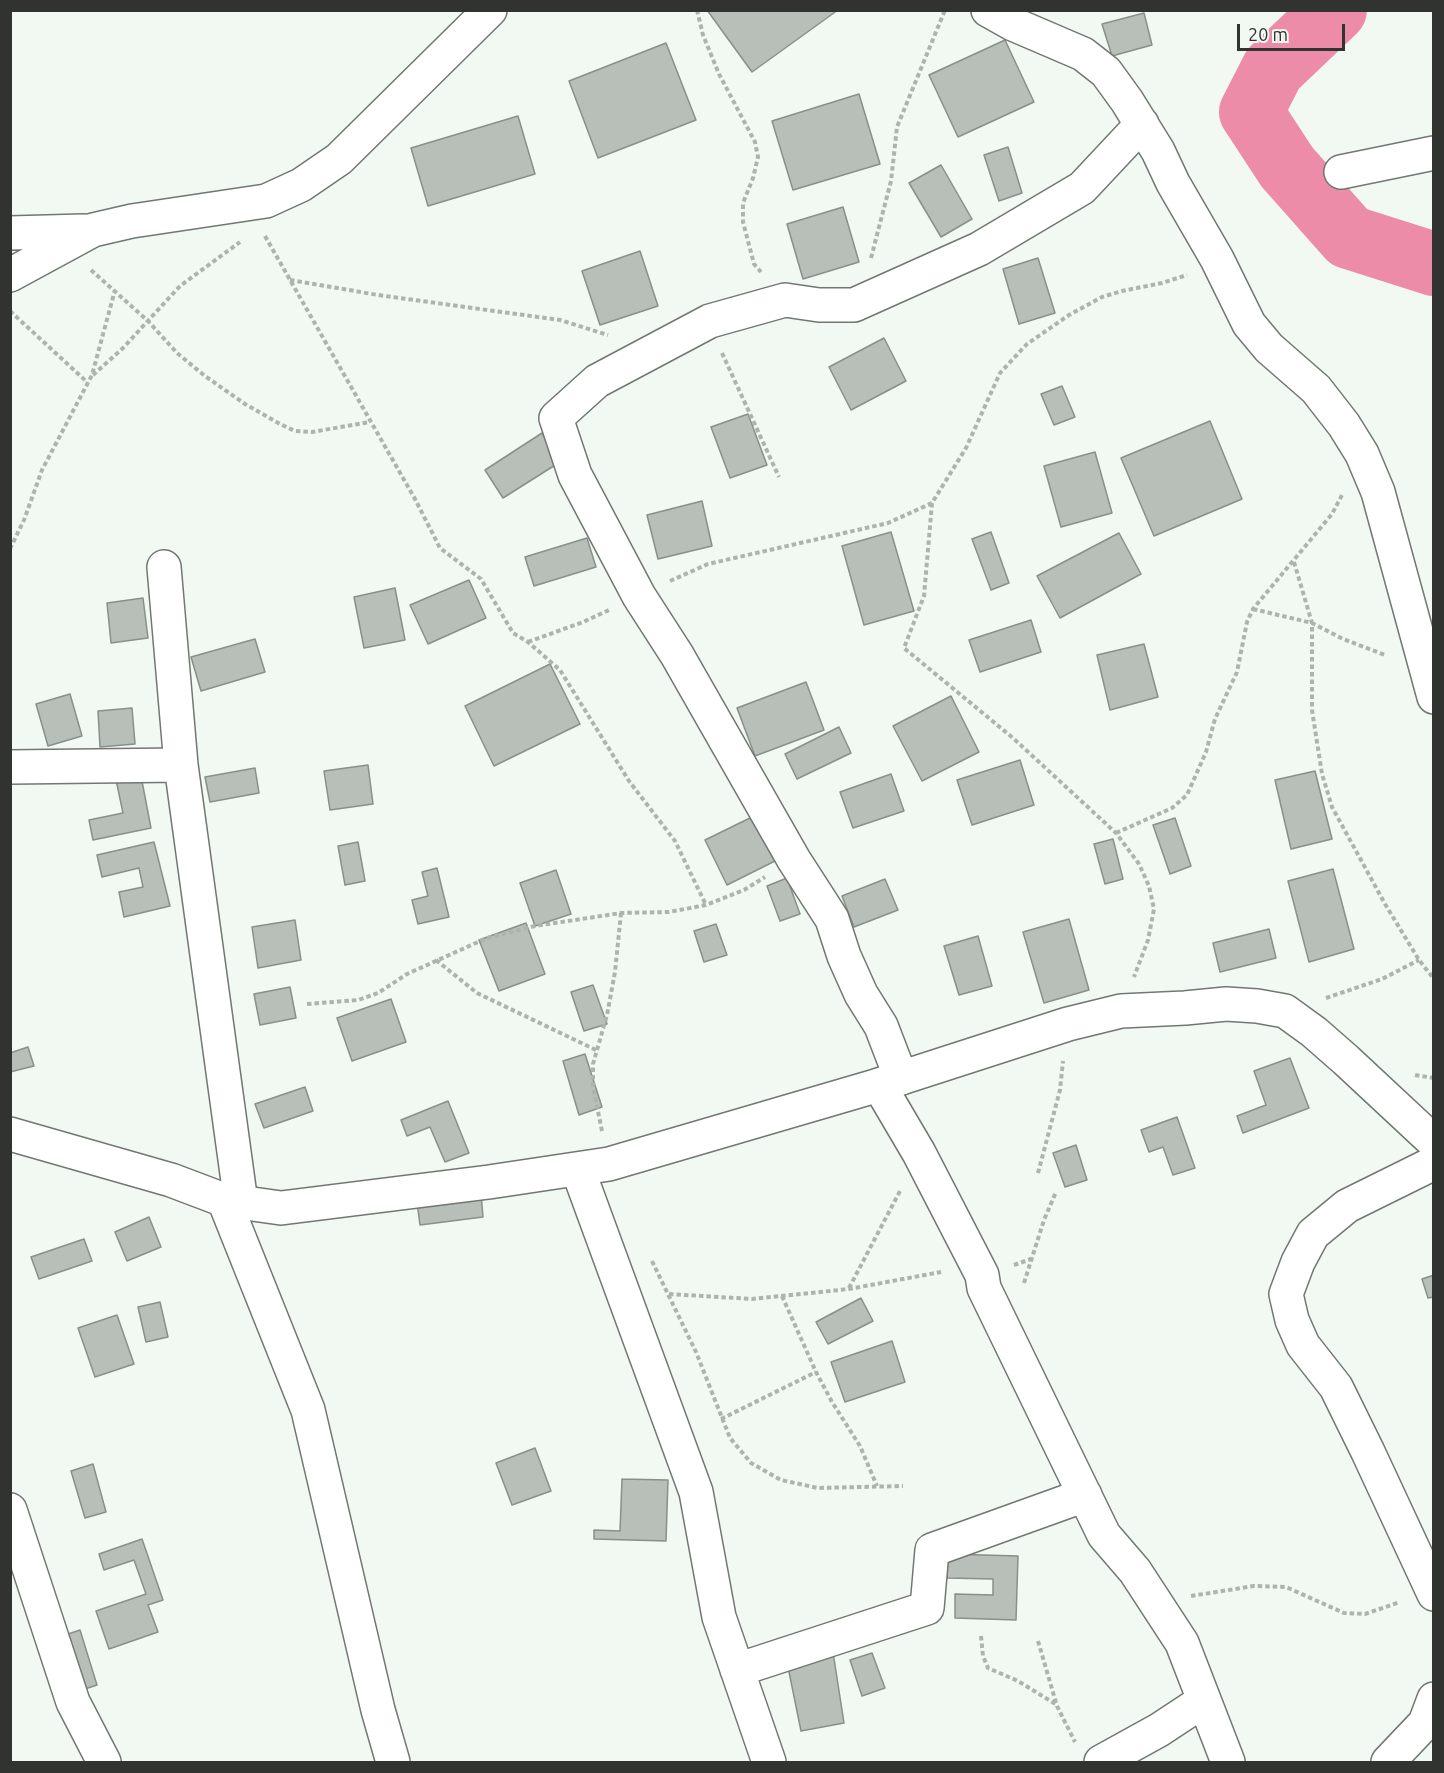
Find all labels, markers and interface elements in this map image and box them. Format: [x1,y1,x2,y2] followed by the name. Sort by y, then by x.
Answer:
[1240,12,1348,50] scale bar
[1248,24,1288,44] text: 20 m

